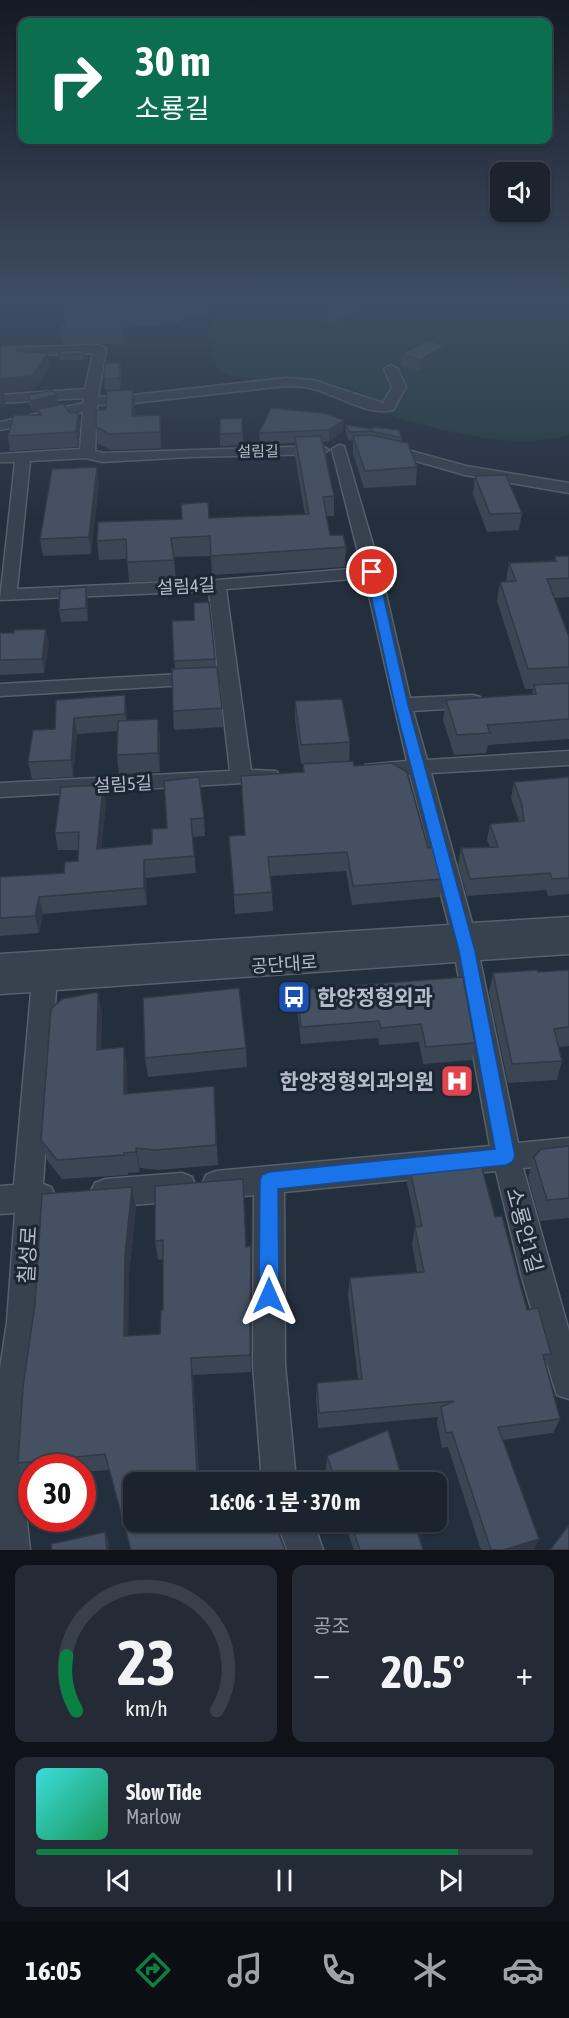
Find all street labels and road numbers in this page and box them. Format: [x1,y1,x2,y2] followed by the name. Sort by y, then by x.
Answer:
[237,442,279,460] street label: 설림길
[156,574,216,598] street label: 설림4길
[93,772,153,796] street label: 설림5길
[250,951,318,977] street label: 공단대로
[502,1185,548,1275] street label: 소룡안1길
[13,1225,41,1285] street label: 칠성로

